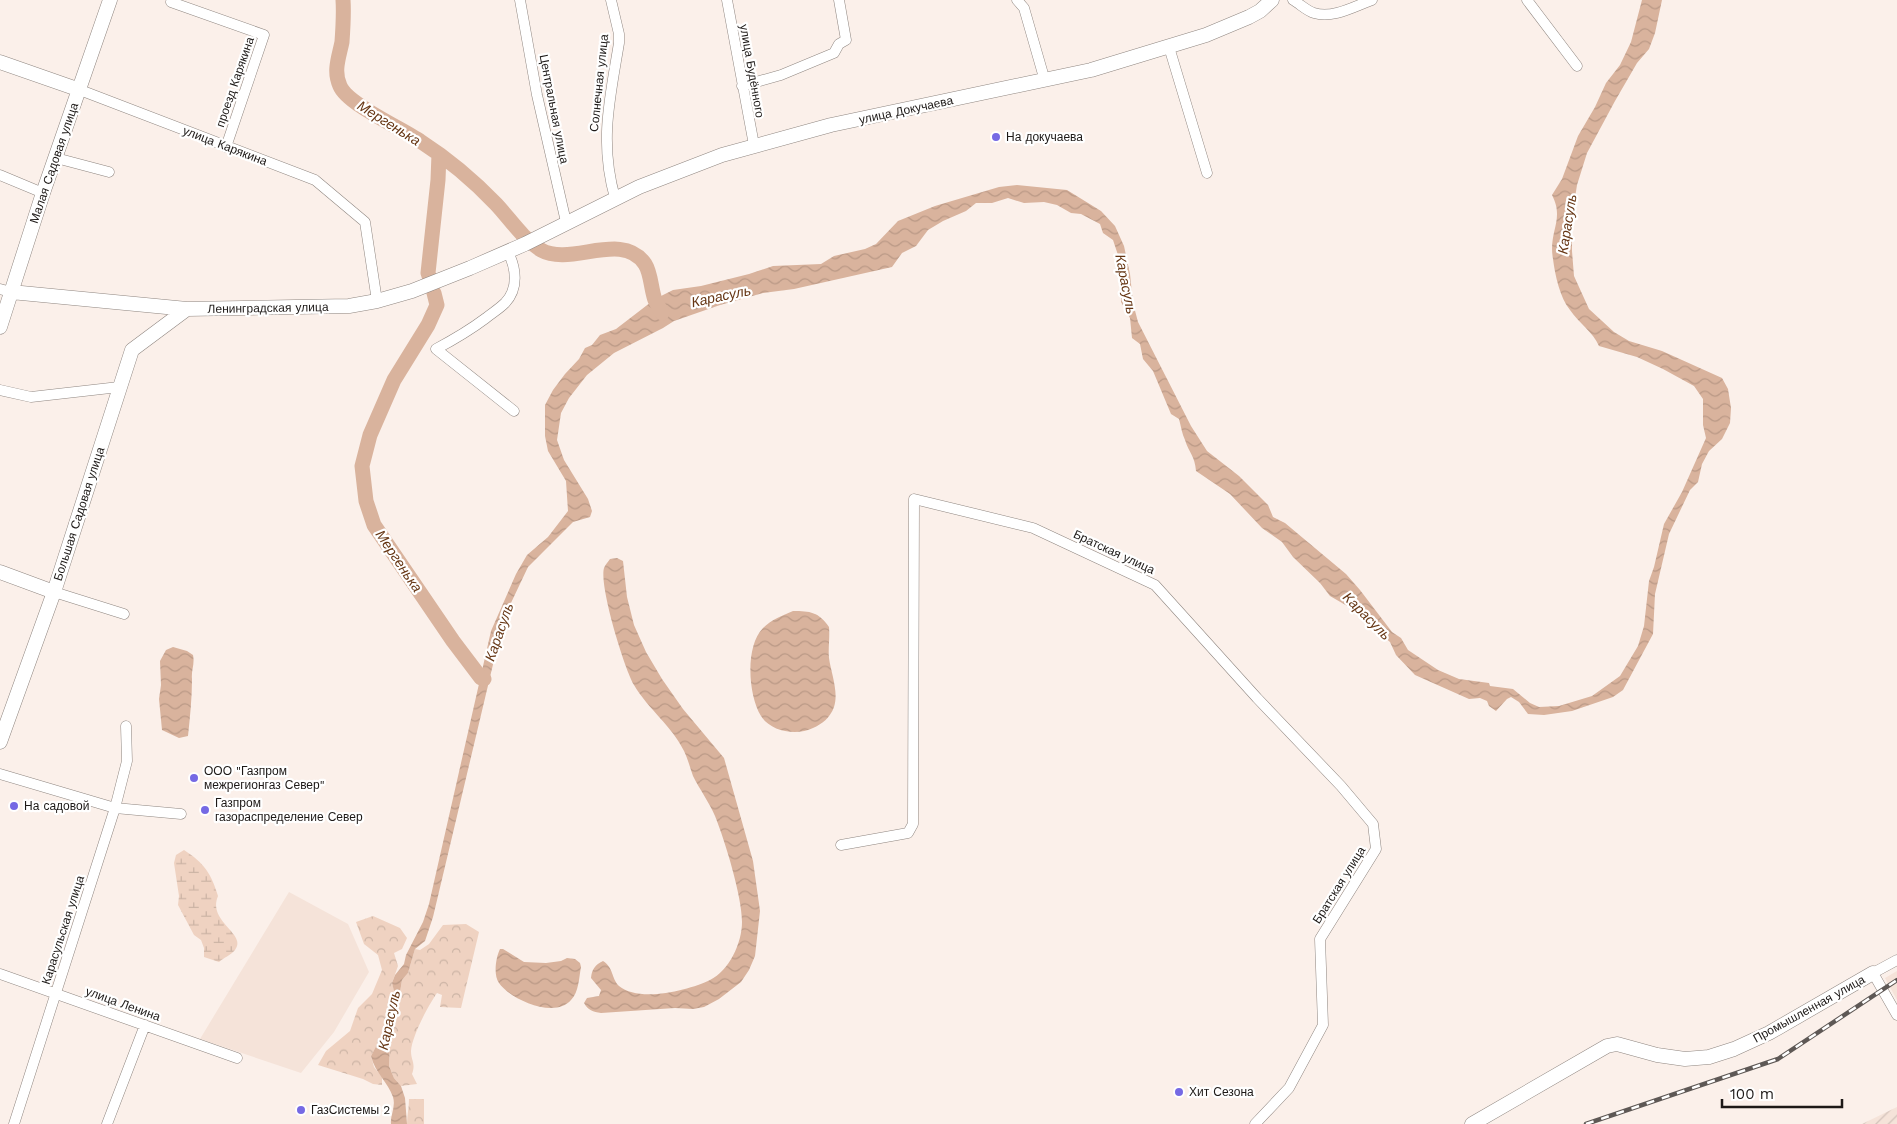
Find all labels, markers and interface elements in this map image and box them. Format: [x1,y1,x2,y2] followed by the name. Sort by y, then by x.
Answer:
[737,23,767,119] street label: улица Будённого
[587,33,611,133] street label: Солнечная улица
[213,35,257,129] street label: проезд Карякина
[537,53,572,165] street label: Центральная улица
[858,93,955,127] street label: улица Докучаева
[355,97,424,149] water label: Мергенька
[27,101,81,225] street label: Малая Садовая улица
[181,124,269,169] street label: улица Карякина
[1006,130,1083,144] place label: На докучаева
[990,131,1002,143] marker: На докучаева
[1554,193,1580,255] water label: Карасуль
[1112,253,1140,315] water label: Карасуль
[690,282,752,310] water label: Карасуль
[207,300,329,316] street label: Ленинградская улица
[51,445,107,583] street label: Большая Садовая улица
[372,527,426,595] water label: Мергенька
[1071,527,1157,577] street label: Братская улица
[1340,589,1394,643] water label: Карасуль
[482,601,516,663] water label: Карасуль
[204,764,325,792] place label: ООО "Газпром межрегионгаз Север"
[188,772,200,784] marker: ООО "Газпром межрегионгаз Север"
[215,796,363,824] place label: Газпром газораспределение Север
[24,799,89,813] place label: На садовой
[8,800,20,812] marker: На садовой
[199,804,211,816] marker: Газпром газораспределение Север
[1310,844,1368,926] street label: Братская улица
[39,873,87,986] street label: Карасульская улица
[1751,972,1868,1046] street label: Промышленная улица
[84,984,162,1024] street label: улица Ленина
[375,989,403,1051] water label: Карасуль
[1722,1076,1842,1108] scale bar
[1189,1085,1254,1099] place label: Хит Сезона
[1730,1085,1774,1103] text: 100 m
[1173,1086,1185,1098] marker: Хит Сезона
[311,1103,390,1117] place label: ГазСистемы 2
[295,1104,307,1116] marker: ГазСистемы 2

